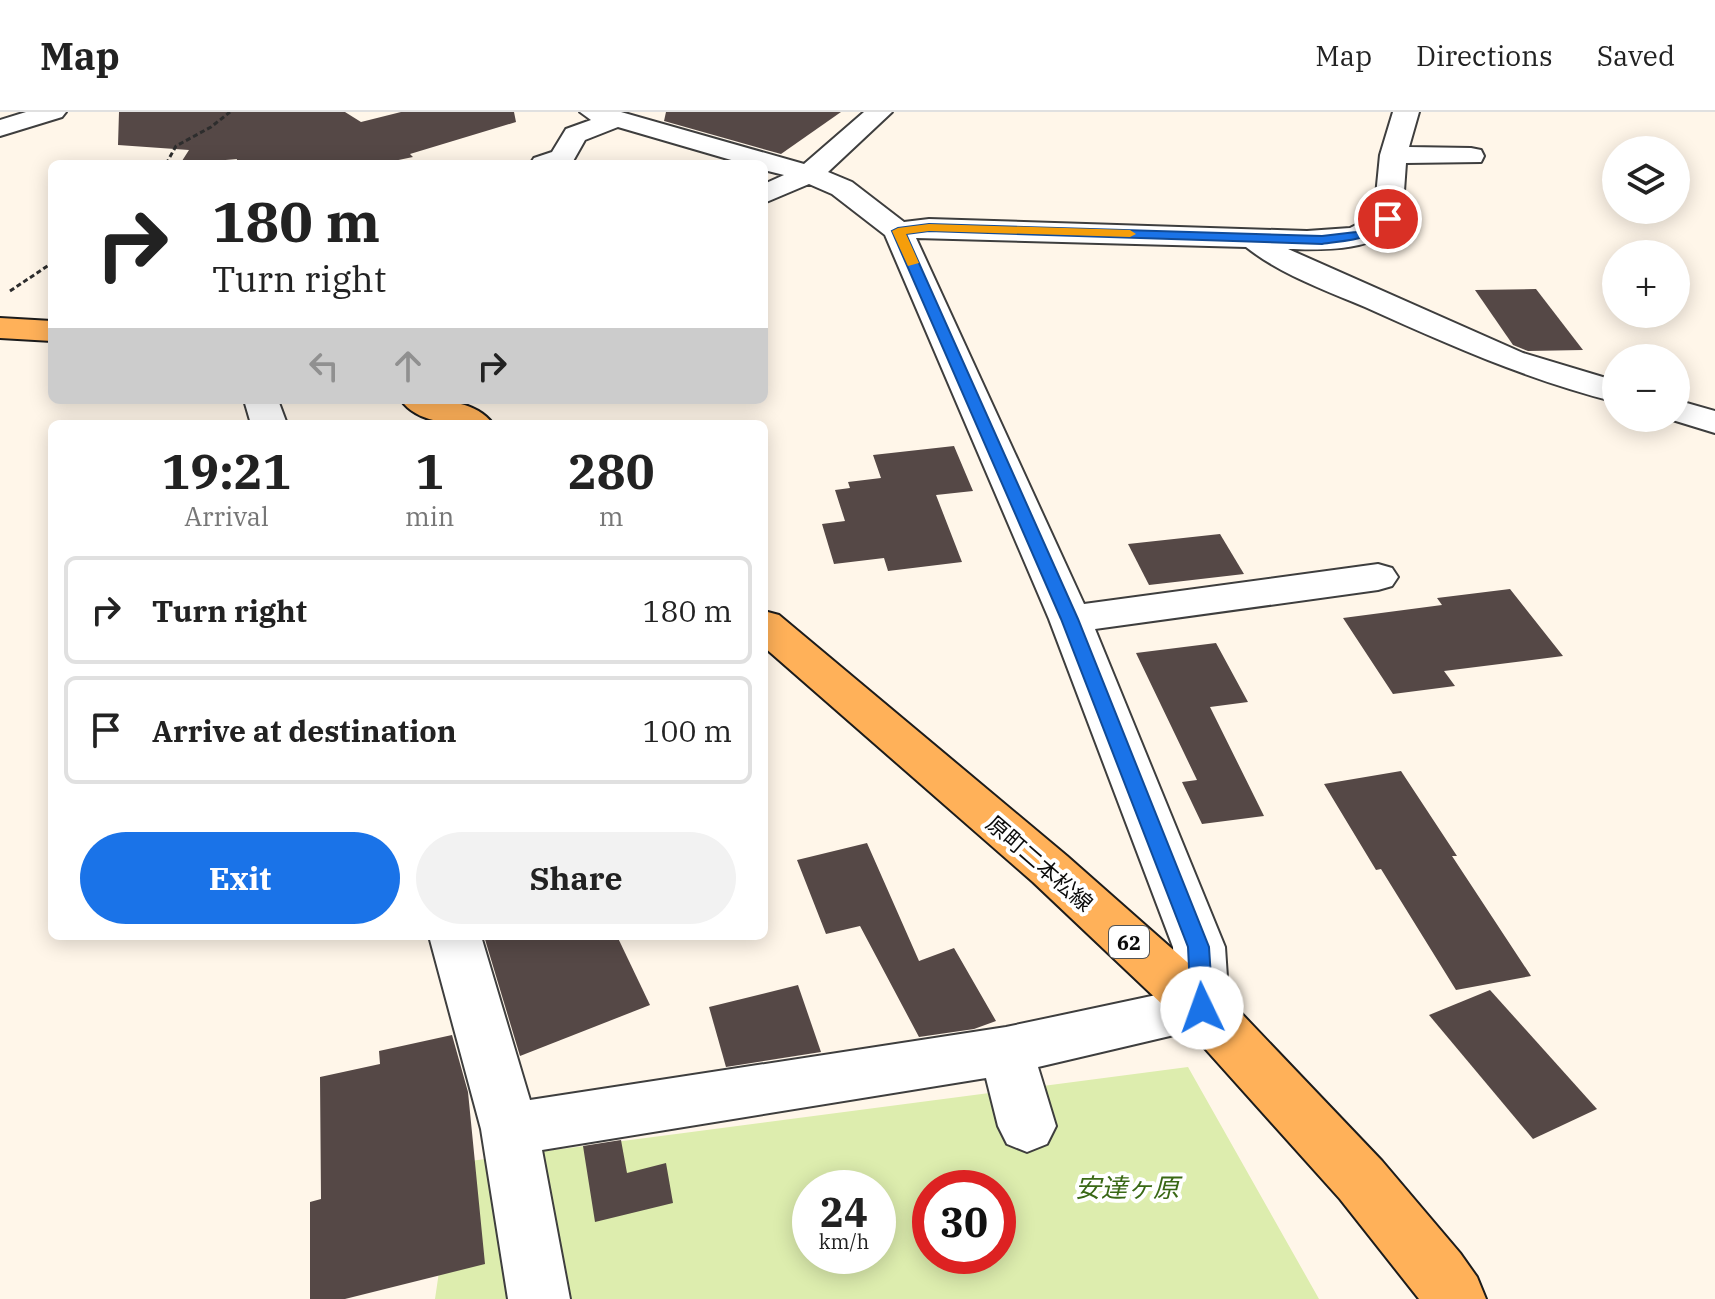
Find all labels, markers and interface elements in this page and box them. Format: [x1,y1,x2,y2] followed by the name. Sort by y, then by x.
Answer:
[40,31,120,80] text: Map
[1315,37,1372,74] text: Map
[1416,37,1553,74] text: Directions
[1597,37,1675,74] text: Saved
[1602,136,1690,432] map controls
[1602,136,1690,224] button: layers
[212,185,380,257] text: 180 m
[1354,185,1422,253] pin
[80,192,184,296] icon: right
[1366,197,1410,241] icon: arrive
[1602,240,1690,328] button: +
[212,255,386,302] text: Turn right
[302,344,346,388] icon: left
[386,344,430,388] icon: ahead
[470,344,514,388] icon: right
[1602,344,1690,432] button: −
[162,440,291,502] text: 19:21
[415,440,444,502] text: 1
[568,440,654,502] text: 280
[184,499,269,533] text: Arrival
[405,499,454,533] text: min
[599,499,624,533] text: m
[84,588,128,632] icon: right
[152,591,307,630] text: Turn right
[642,591,732,630] text: 180 m
[84,708,128,752] icon: arrive
[152,711,457,750] text: Arrive at destination
[642,711,732,750] text: 100 m
[981,809,1099,917] street label: 原町二本松線
[80,832,400,924] button: Exit
[416,832,736,924] button: Share
[1109,926,1149,958] road number: 62
[1160,966,1244,1050] position arrow
[912,1170,1016,1274] speed limit sign: 30
[1075,1170,1183,1204] park label: 安達ヶ原
[820,1186,868,1238] text: 24
[819,1228,869,1255] text: km/h

